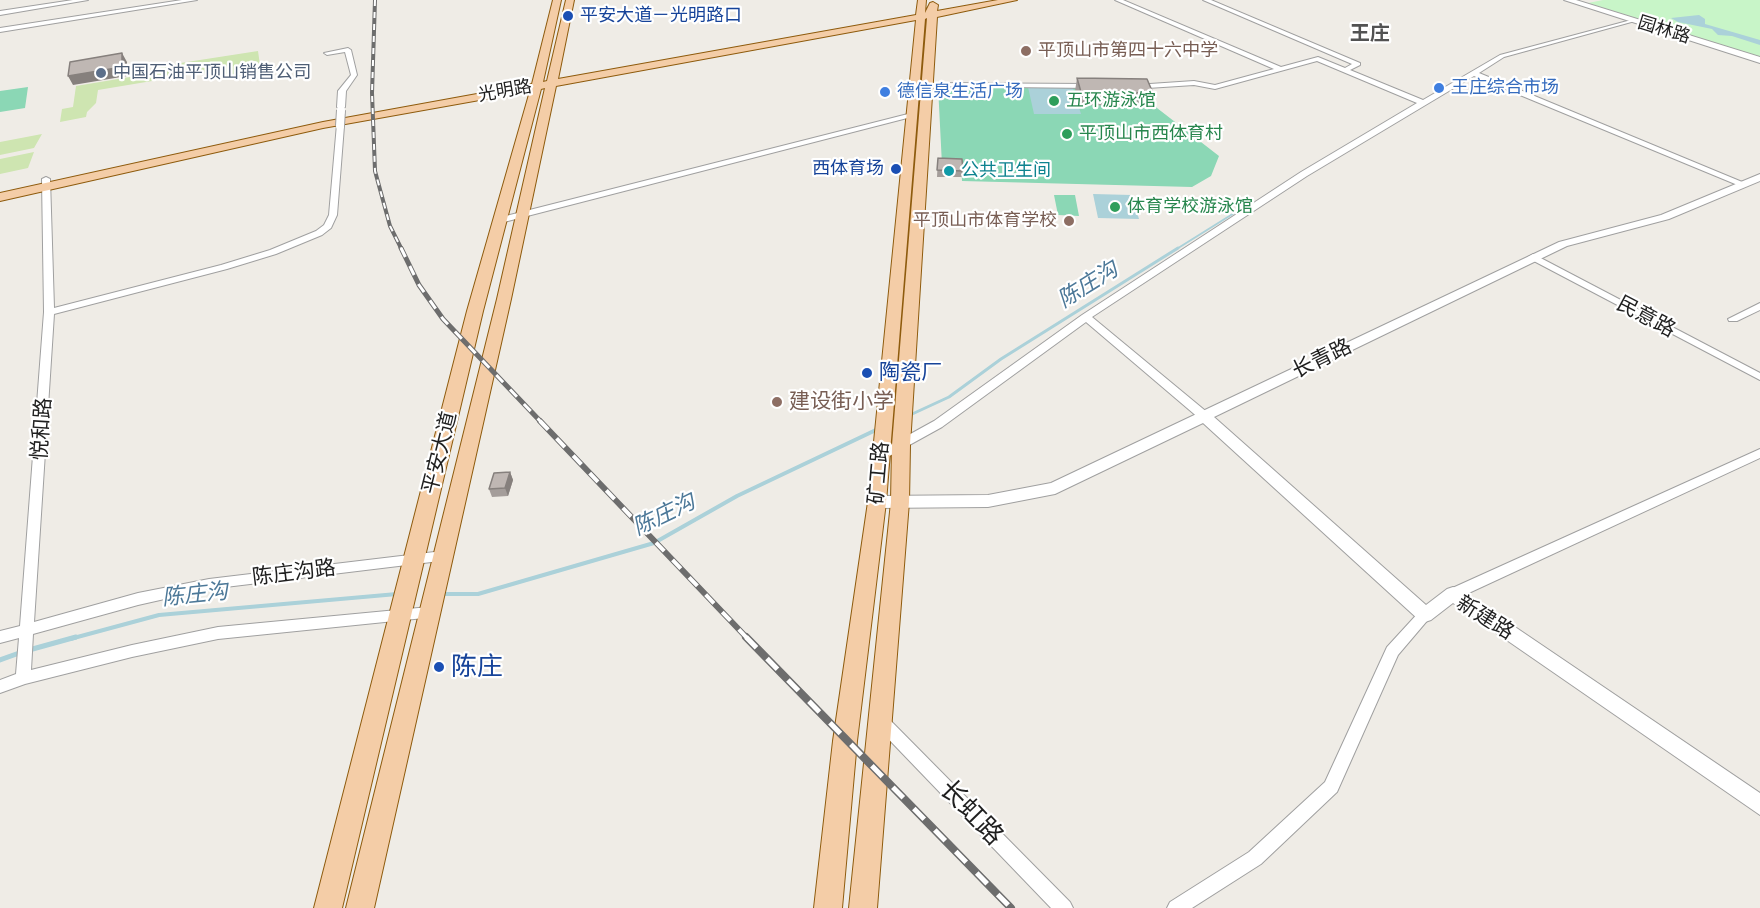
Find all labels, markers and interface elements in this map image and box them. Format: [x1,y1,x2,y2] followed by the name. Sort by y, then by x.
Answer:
[580,5,742,27] place label: 平安大道－光明路口
[561,9,575,23] marker: 平安大道－光明路口
[1635,12,1693,48] street label: 园林路
[1350,22,1390,46] district label: 王庄
[1038,40,1218,62] place label: 平顶山市第四十六中学
[1019,44,1033,58] marker: 平顶山市第四十六中学
[113,62,311,84] place label: 中国石油平顶山销售公司
[94,66,108,80] marker: 中国石油平顶山销售公司
[477,76,533,106] street label: 光明路
[1451,77,1559,99] place label: 王庄综合市场
[897,81,1023,103] place label: 德信泉生活广场
[1432,81,1446,95] marker: 王庄综合市场
[878,85,892,99] marker: 德信泉生活广场
[1066,90,1156,112] place label: 五环游泳馆
[1047,94,1061,108] marker: 五环游泳馆
[1079,123,1223,145] place label: 平顶山市西体育村
[1060,127,1074,141] marker: 平顶山市西体育村
[812,158,884,180] place label: 西体育场
[961,160,1051,182] place label: 公共卫生间
[889,162,903,176] marker: 西体育场
[942,164,956,178] marker: 公共卫生间
[1127,196,1253,218] place label: 体育学校游泳馆
[1108,200,1122,214] marker: 体育学校游泳馆
[913,210,1057,232] place label: 平顶山市体育学校
[1062,214,1076,228] marker: 平顶山市体育学校
[1053,256,1123,314] water label: 陈庄沟
[1612,291,1680,343] street label: 民意路
[1288,334,1356,384] street label: 长青路
[879,360,942,386] place label: 陶瓷厂
[860,366,874,380] marker: 陶瓷厂
[789,389,894,415] place label: 建设街小学
[770,395,784,409] marker: 建设街小学
[27,397,57,461] street label: 悦和路
[418,409,462,497] street label: 平安大道
[864,441,894,505] street label: 矿工路
[629,489,699,541] water label: 陈庄沟
[251,555,337,591] street label: 陈庄沟路
[161,578,229,612] water label: 陈庄沟
[1452,591,1518,645] street label: 新建路
[451,651,503,683] place label: 陈庄
[432,660,446,674] marker: 陈庄
[933,774,1009,852] street label: 长虹路

